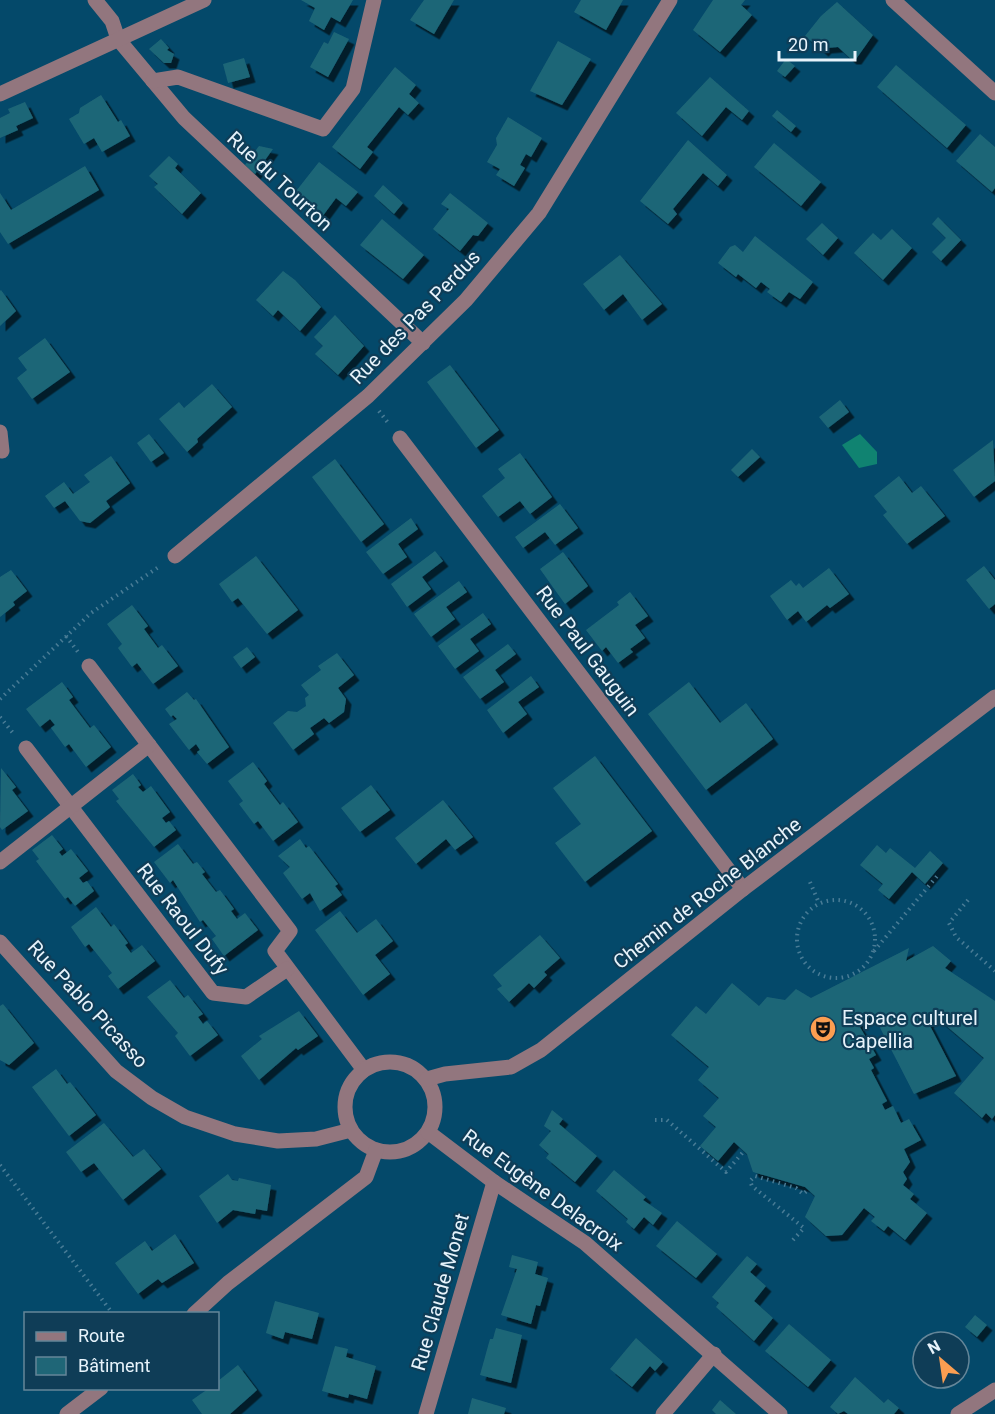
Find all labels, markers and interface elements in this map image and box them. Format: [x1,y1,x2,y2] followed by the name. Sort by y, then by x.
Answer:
[779,24,856,62] scale bar
[788,34,828,55] text: 20 m
[222,126,338,236] street label: Rue du Tourton
[345,245,485,389] street label: Rue des Pas Perdus
[531,581,645,721] street label: Rue Paul Gauguin
[608,812,806,974] street label: Chemin de Roche Blanche
[132,858,234,980] street label: Rue Raoul Dufy
[23,935,153,1073] street label: Rue Pablo Picasso
[842,1006,978,1053] place label: Espace culturel Capellia
[808,1014,838,1044] theatre icon: Espace culturel Capellia
[458,1124,628,1256] street label: Rue Eugène Delacroix
[406,1211,474,1373] street label: Rue Claude Monet
[24,1312,219,1390] legend
[78,1325,125,1346] text: Route
[911,1330,971,1390] north arrow
[924,1336,944,1358] text: N
[78,1355,151,1376] text: Bâtiment

